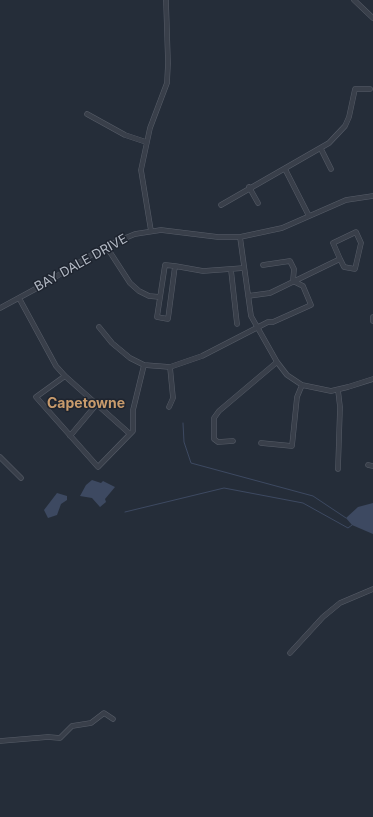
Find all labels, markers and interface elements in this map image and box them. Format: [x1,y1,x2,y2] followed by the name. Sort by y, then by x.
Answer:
[32,231,130,295] street label: BAY DALE DRIVE
[47,396,125,412] district label: Capetowne

